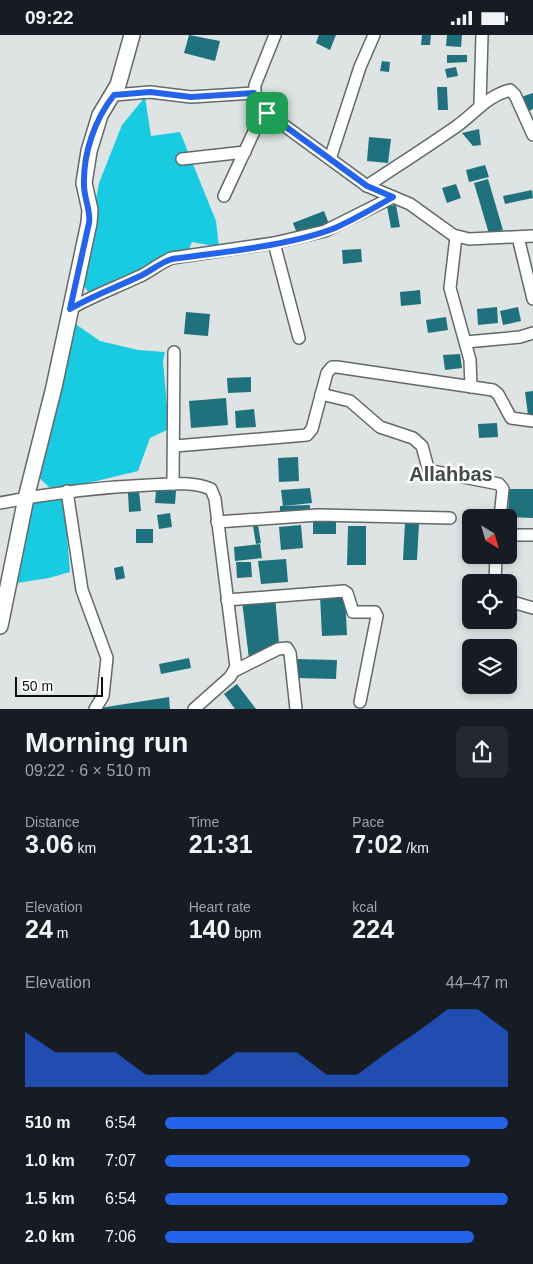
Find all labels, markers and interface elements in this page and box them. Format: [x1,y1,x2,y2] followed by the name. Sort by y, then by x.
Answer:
[25,7,74,28] text: 09:22
[246,92,288,134] pin
[253,99,281,127] icon: arrive
[409,463,493,485] district label: Allahbas
[462,509,518,564] north arrow
[462,509,517,694] map controls
[462,574,517,629] button: locate
[462,639,517,694] button: layers
[15,674,102,697] scale bar
[22,678,53,694] text: 50 m
[456,726,508,778] button: share
[25,727,188,758] text: Morning run
[25,762,151,779] text: 09:22 · 6 × 510 m
[25,814,79,830] text: Distance
[189,814,219,830] text: Time
[352,814,384,830] text: Pace
[25,830,74,858] text: 3.06
[189,830,253,858] text: 21:31
[352,830,402,858] text: 7:02
[74,840,96,856] text: km
[402,840,429,856] text: /km
[25,899,83,915] text: Elevation
[189,899,251,915] text: Heart rate
[352,899,377,915] text: kcal
[25,915,53,943] text: 24
[189,915,230,943] text: 140
[352,915,394,943] text: 224
[53,925,68,941] text: m
[230,925,262,941] text: bpm
[25,974,91,991] text: Elevation
[446,974,508,991] text: 44–47 m
[25,1114,70,1131] text: 510 m
[105,1114,136,1131] text: 6:54
[25,1152,75,1169] text: 1.0 km
[105,1152,136,1169] text: 7:07
[25,1190,75,1207] text: 1.5 km
[105,1190,136,1207] text: 6:54
[25,1228,75,1245] text: 2.0 km
[105,1228,136,1245] text: 7:06

